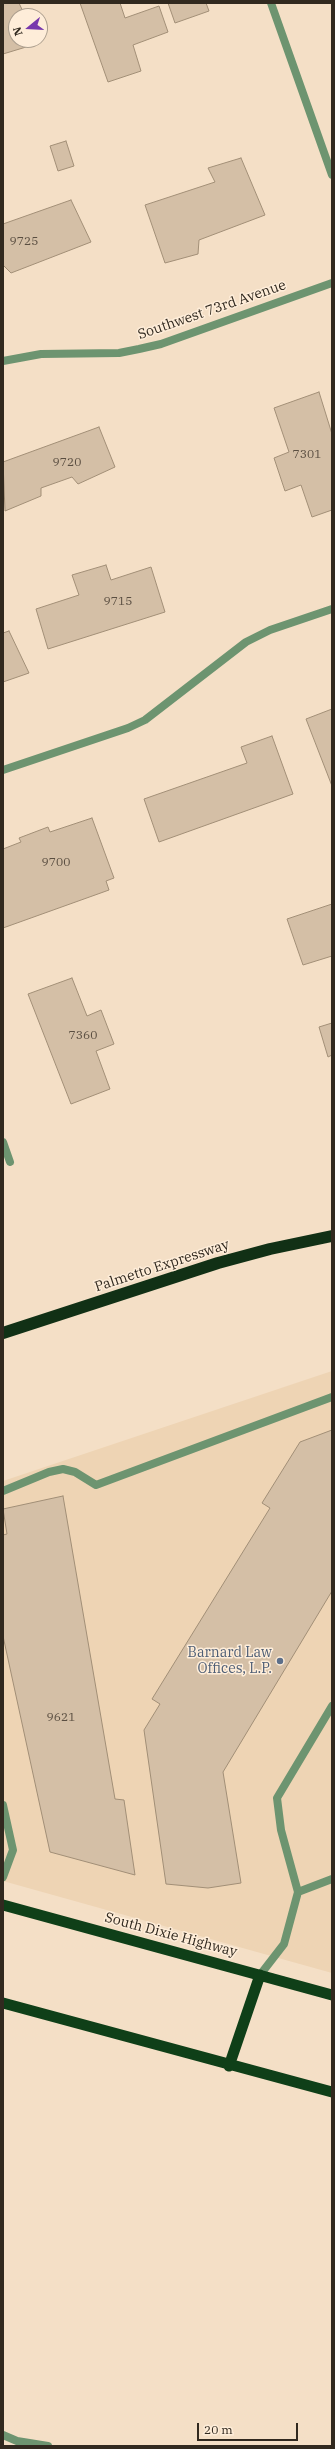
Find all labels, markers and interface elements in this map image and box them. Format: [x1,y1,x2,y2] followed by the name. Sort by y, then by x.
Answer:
[8,8,48,48] north arrow
[10,25,26,38] text: N
[10,235,38,249] house number: 9725
[136,277,288,343] street label: Southwest 73rd Avenue
[293,448,321,462] house number: 7301
[53,456,81,470] house number: 9720
[104,595,132,609] house number: 9715
[42,856,70,870] house number: 9700
[69,1029,97,1043] house number: 7360
[93,1236,231,1296] street label: Palmetto Expressway
[187,1645,272,1678] place label: Barnard Law Offices, L.P.
[275,1656,285,1666] marker: Barnard Law Offices, L.P.
[47,1711,75,1725] house number: 9621
[103,1909,239,1961] street label: South Dixie Highway
[199,2415,300,2441] scale bar
[204,2422,233,2437] text: 20 m

